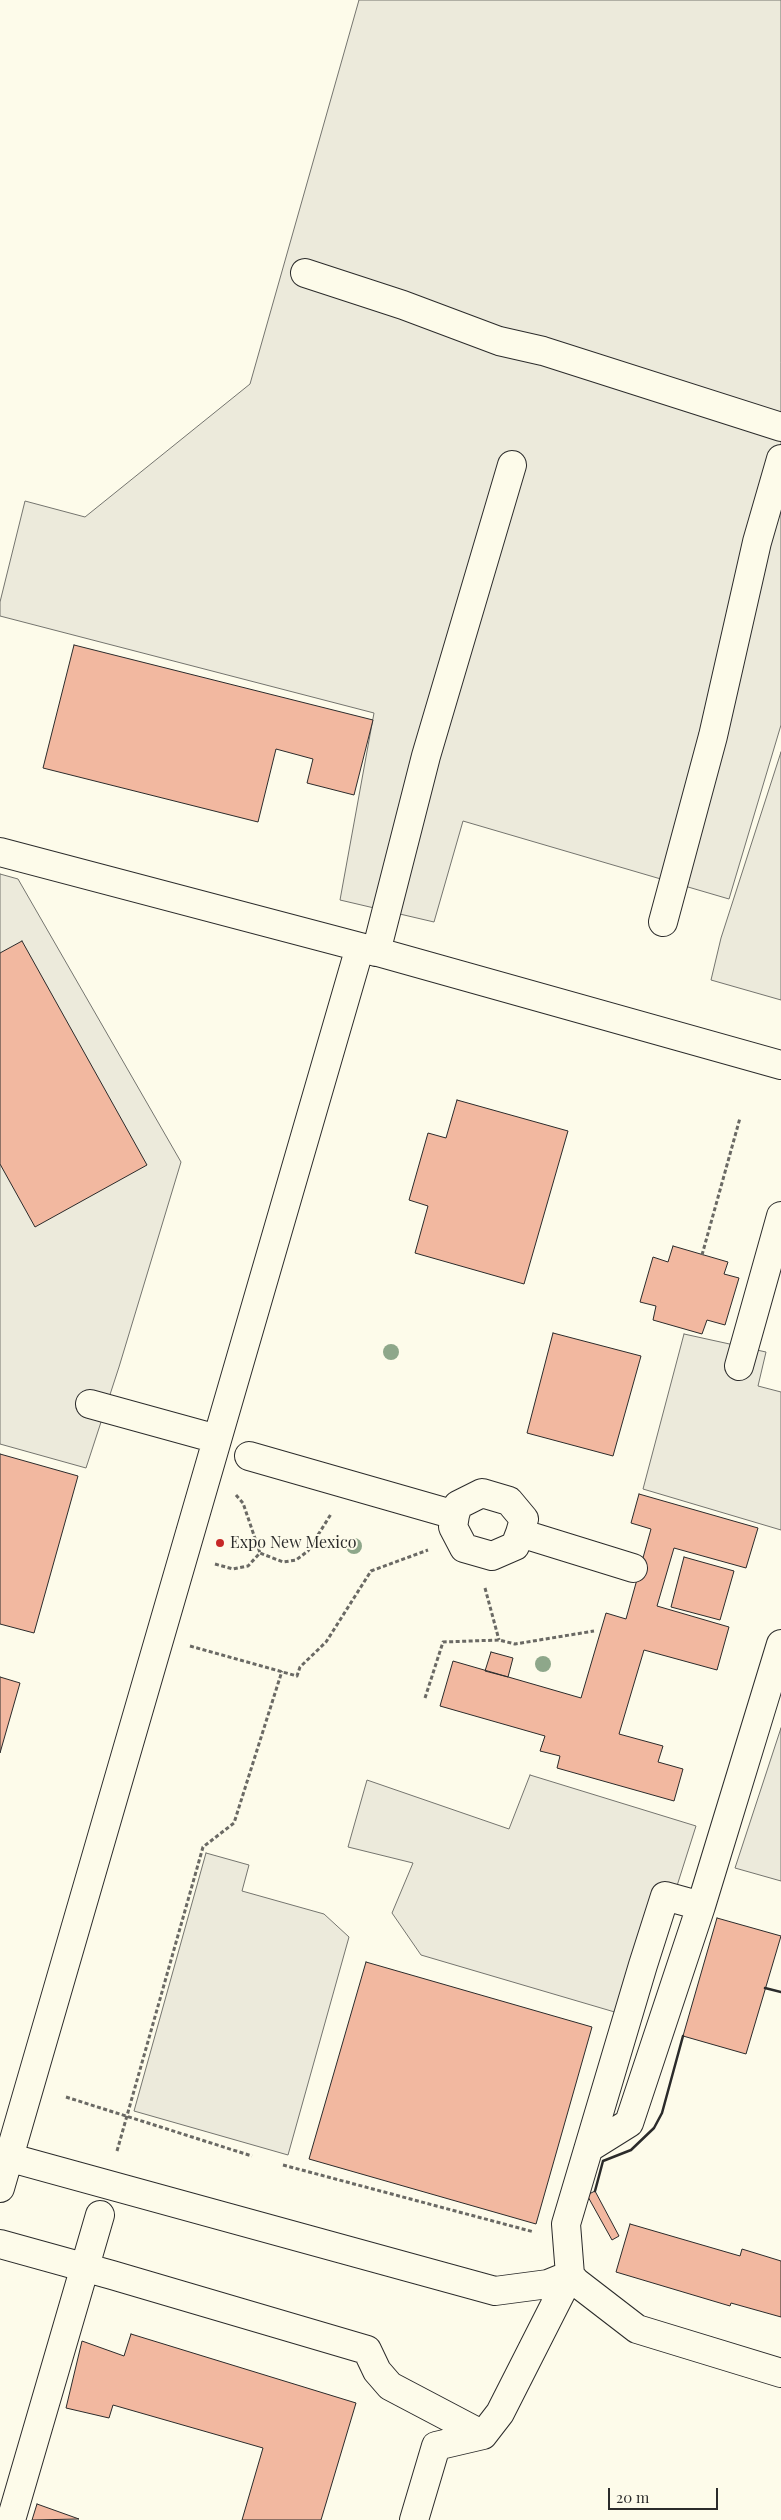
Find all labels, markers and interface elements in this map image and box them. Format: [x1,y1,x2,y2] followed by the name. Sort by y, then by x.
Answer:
[230,1533,356,1553] place label: Expo New Mexico
[214,1537,226,1549] marker: Expo New Mexico
[611,2478,721,2510] scale bar
[616,2487,649,2507] text: 20 m

